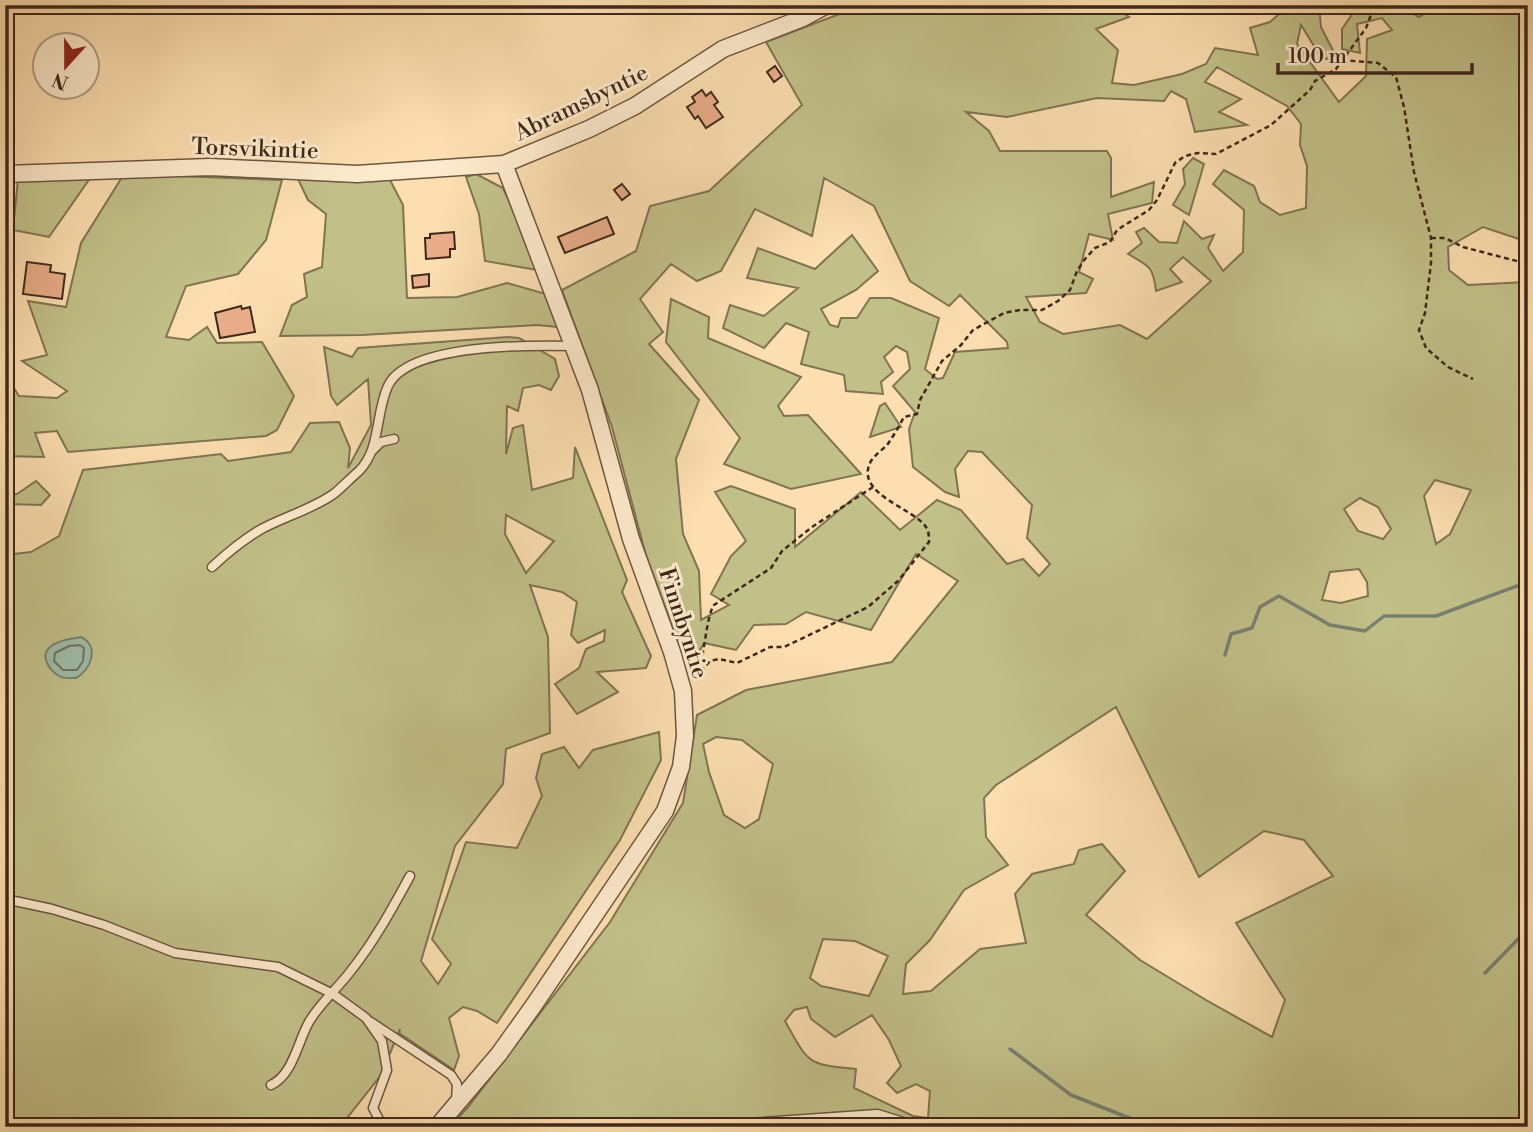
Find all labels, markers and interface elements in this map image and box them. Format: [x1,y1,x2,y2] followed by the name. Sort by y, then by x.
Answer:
[32,32,102,102] north arrow
[1278,32,1472,76] scale bar
[1288,44,1347,70] text: 100 m
[509,58,653,148] street label: Abramsbyntie
[49,67,72,95] text: N
[191,133,319,165] street label: Torsvikintie
[652,564,714,682] street label: Finnbyntie

